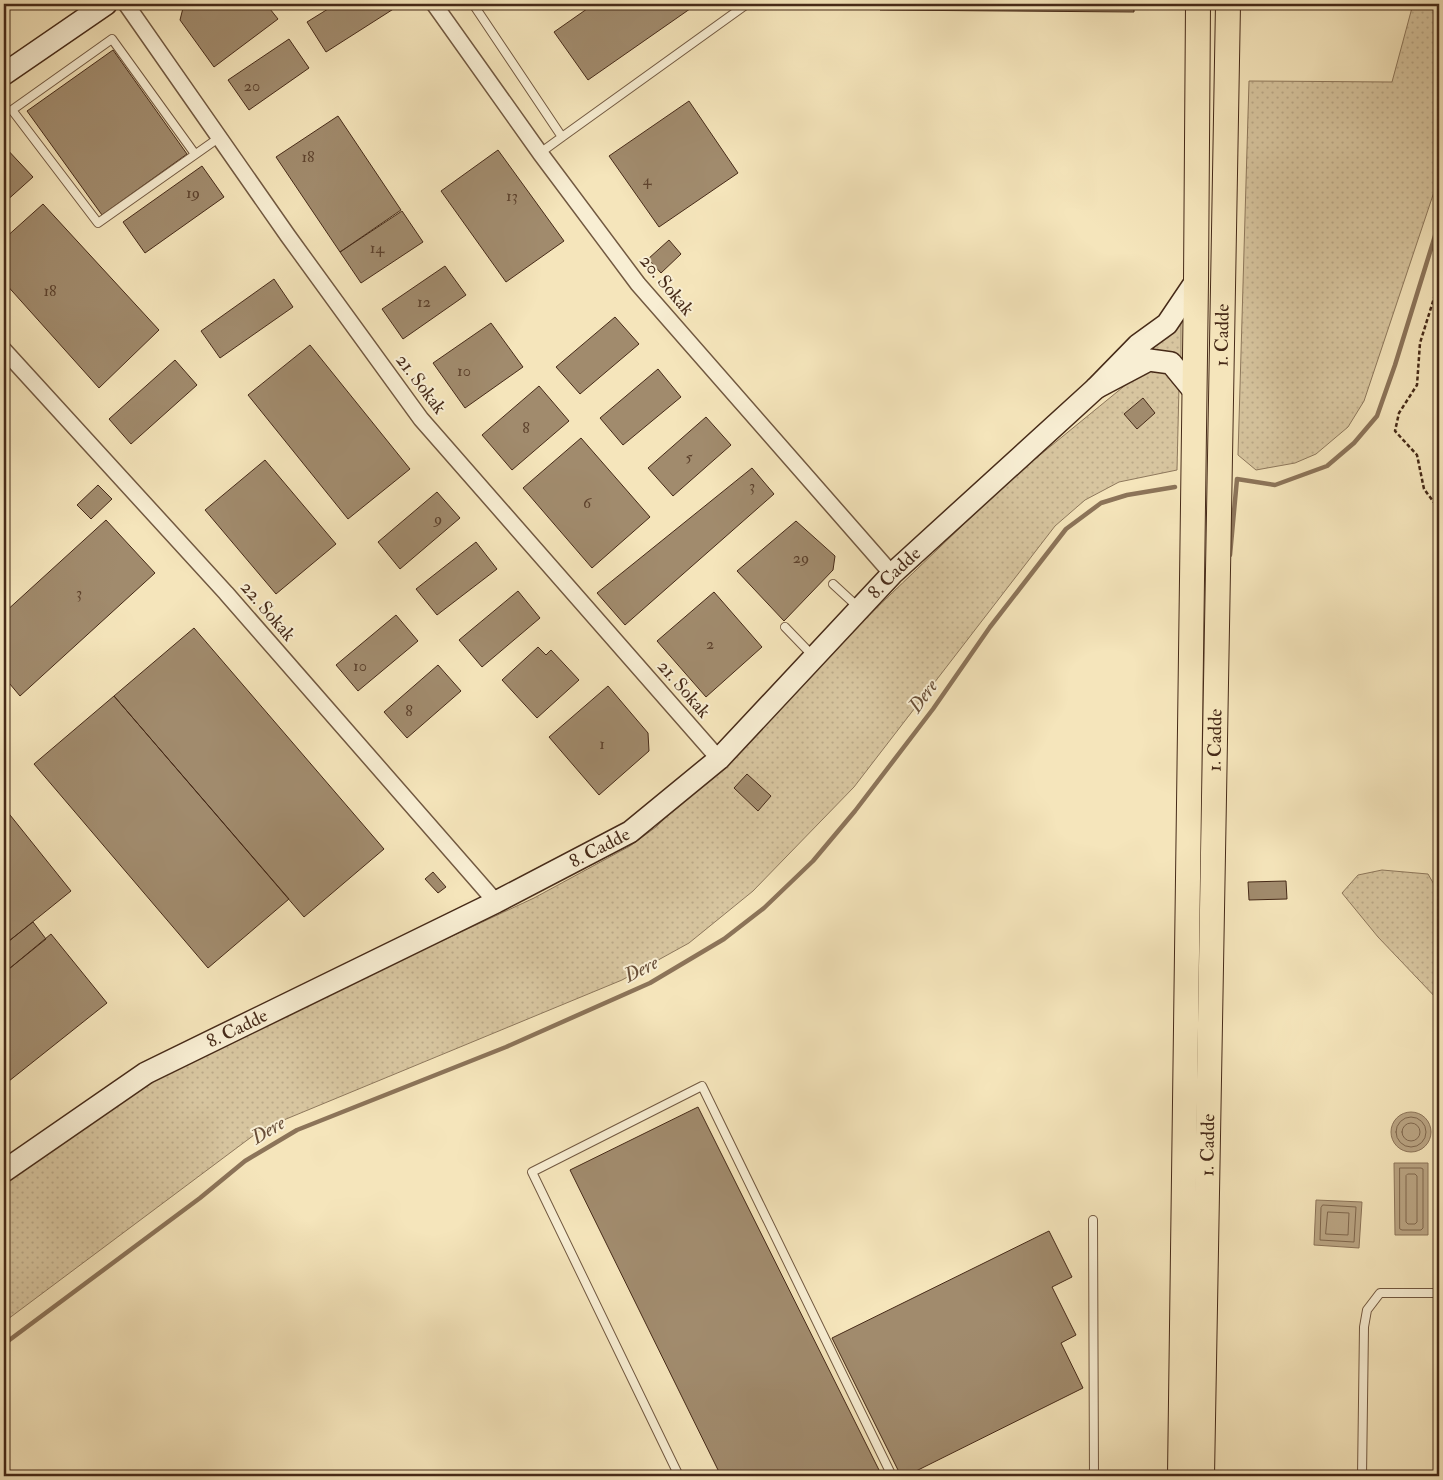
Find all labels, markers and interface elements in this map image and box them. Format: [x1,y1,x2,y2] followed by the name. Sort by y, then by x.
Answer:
[244,76,260,96] house number: 20
[301,147,315,167] house number: 18
[643,170,653,190] house number: 4
[186,183,200,203] house number: 19
[506,186,518,206] house number: 13
[370,238,386,258] house number: 14
[634,249,700,321] street label: 20. Sokak
[43,281,57,301] house number: 18
[417,292,431,312] house number: 12
[1210,304,1235,367] street label: 1. Cadde
[390,349,452,419] street label: 21. Sokak
[457,361,471,381] house number: 10
[522,418,530,438] house number: 8
[685,447,693,467] house number: 5
[749,476,755,496] house number: 3
[583,493,592,513] house number: 6
[433,509,442,529] house number: 9
[863,542,926,604] street label: 8. Cadde
[793,548,809,568] house number: 29
[235,576,301,646] street label: 22. Sokak
[76,583,82,603] house number: 3
[706,634,714,654] house number: 2
[652,655,716,723] street label: 21. Sokak
[353,656,367,676] house number: 10
[902,674,944,718] water label: Dere
[405,701,413,721] house number: 8
[1202,708,1228,772] street label: 1. Cadde
[599,734,605,754] house number: 1
[565,822,634,874] street label: 8. Cadde
[619,950,663,989] water label: Dere
[203,1003,272,1053] street label: 8. Cadde
[246,1110,290,1150] water label: Dere
[1195,1113,1220,1177] street label: 1. Cadde

